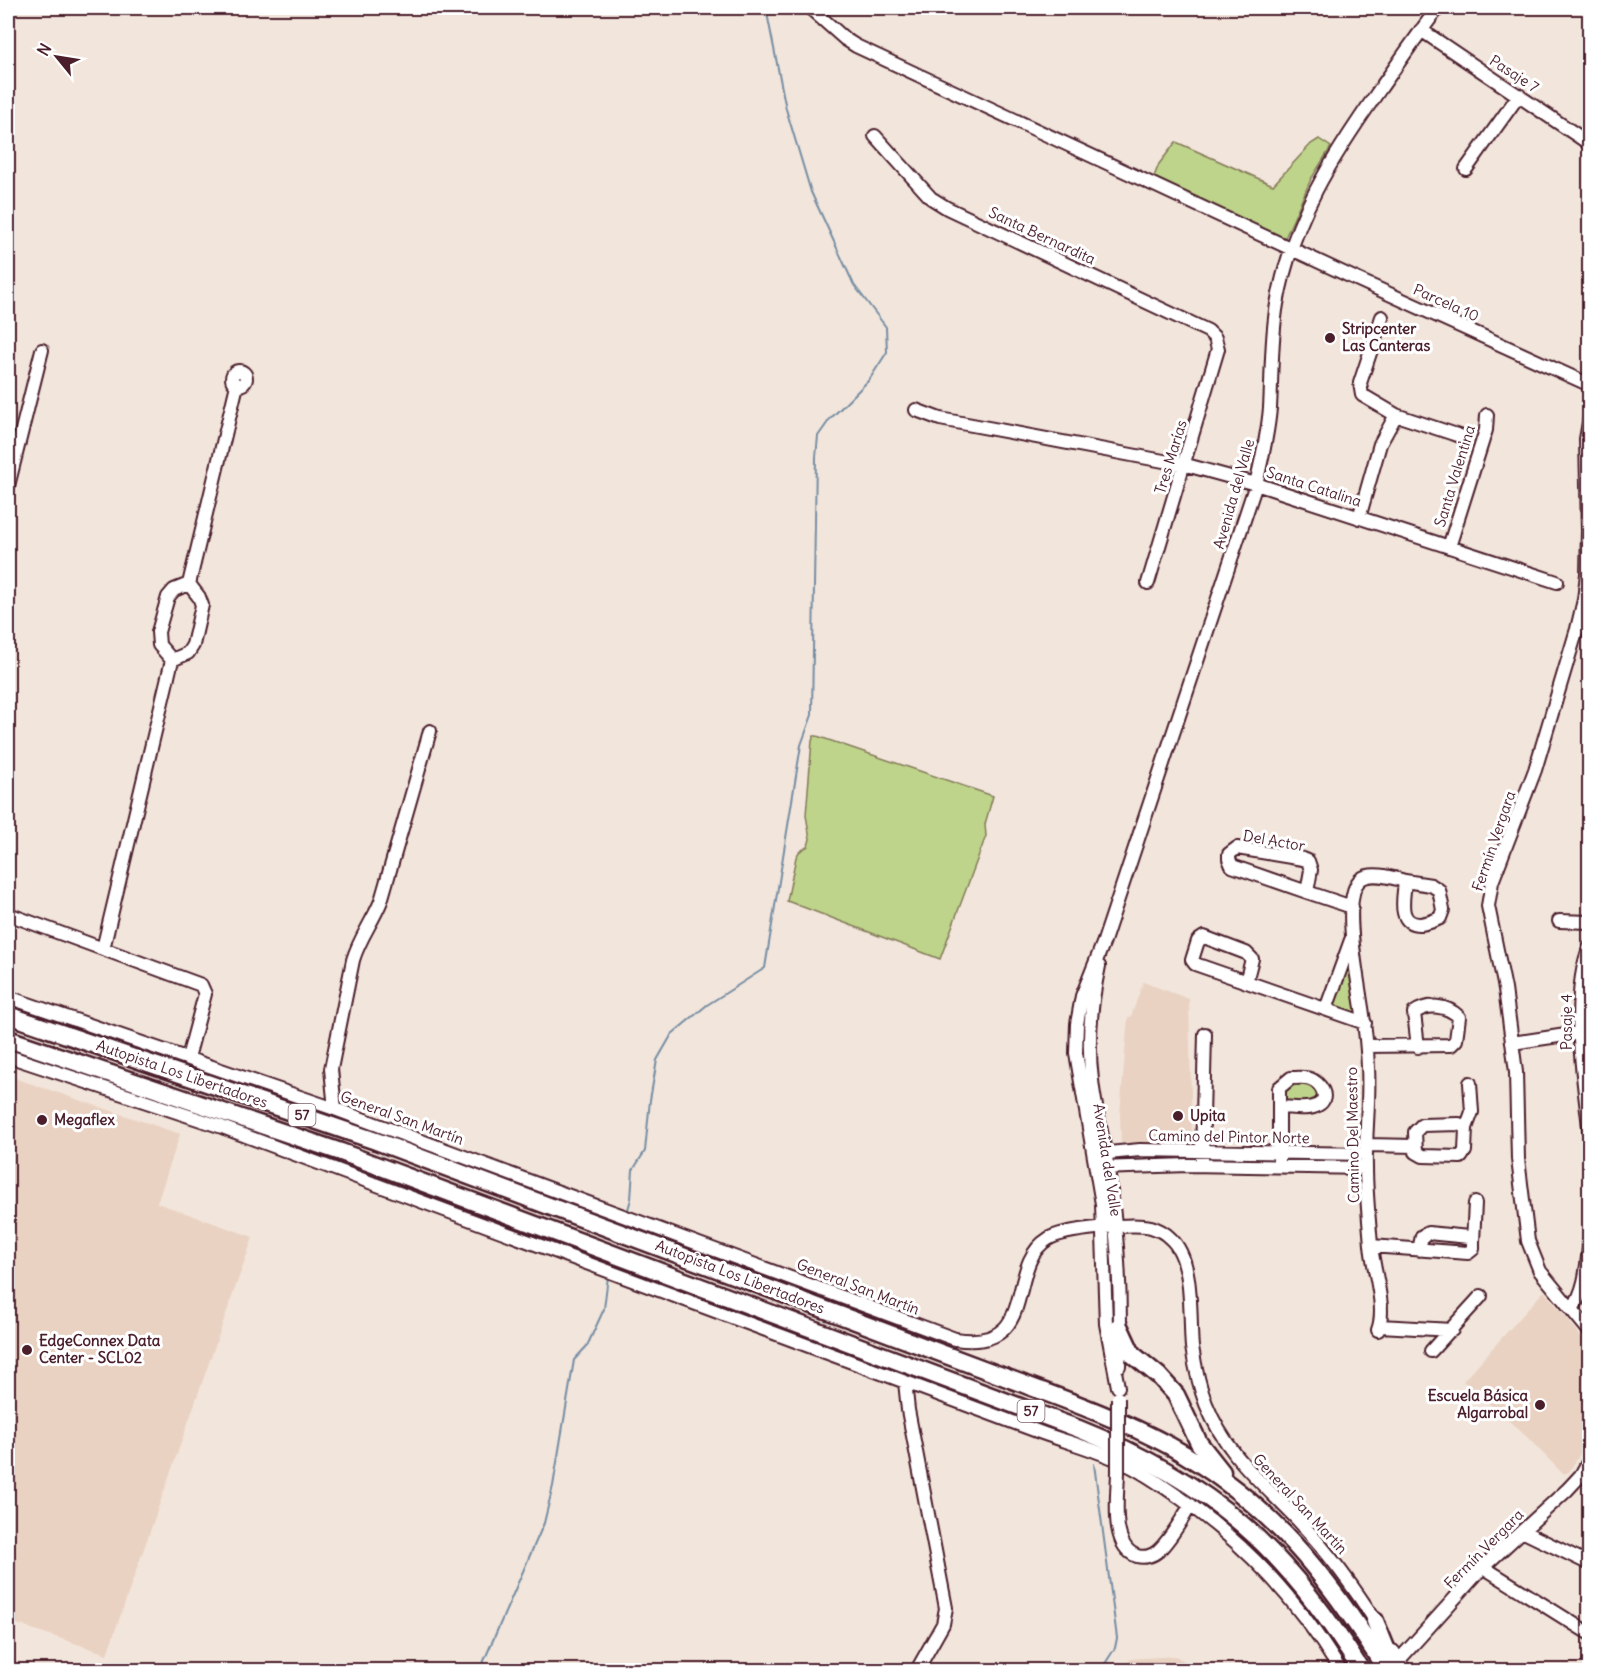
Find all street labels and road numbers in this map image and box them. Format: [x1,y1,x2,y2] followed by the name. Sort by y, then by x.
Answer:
[1486,51,1542,97] street label: Pasaje 7
[986,202,1099,269] street label: Santa Bernardita
[1410,280,1482,325] street label: Parcela 10
[1150,417,1191,496] street label: Tres Marías
[1430,422,1479,529] street label: Santa Valentina
[1209,437,1258,551] street label: Avenida del Valle
[1264,462,1364,511] street label: Santa Catalina
[1467,788,1520,894] street label: Fermín Vergara
[1242,826,1307,855] street label: Del Actor
[1557,994,1576,1050] street label: Pasaje 4
[94,1035,271,1112] street label: Autopista Los Libertadores
[1342,1067,1363,1203] street label: Camino Del Maestro
[338,1086,467,1149] street label: General San Martín
[1089,1102,1126,1218] street label: Avenida del Valle
[288,1104,316,1126] road number: 57
[1148,1126,1310,1147] street label: Camino del Pintor Norte
[653,1235,828,1318] street label: Autopista Los Libertadores
[794,1254,923,1319] street label: General San Martín
[1018,1400,1044,1422] road number: 57
[1249,1450,1352,1558] street label: General San Martín
[1440,1505,1528,1592] street label: Fermín Vergara

